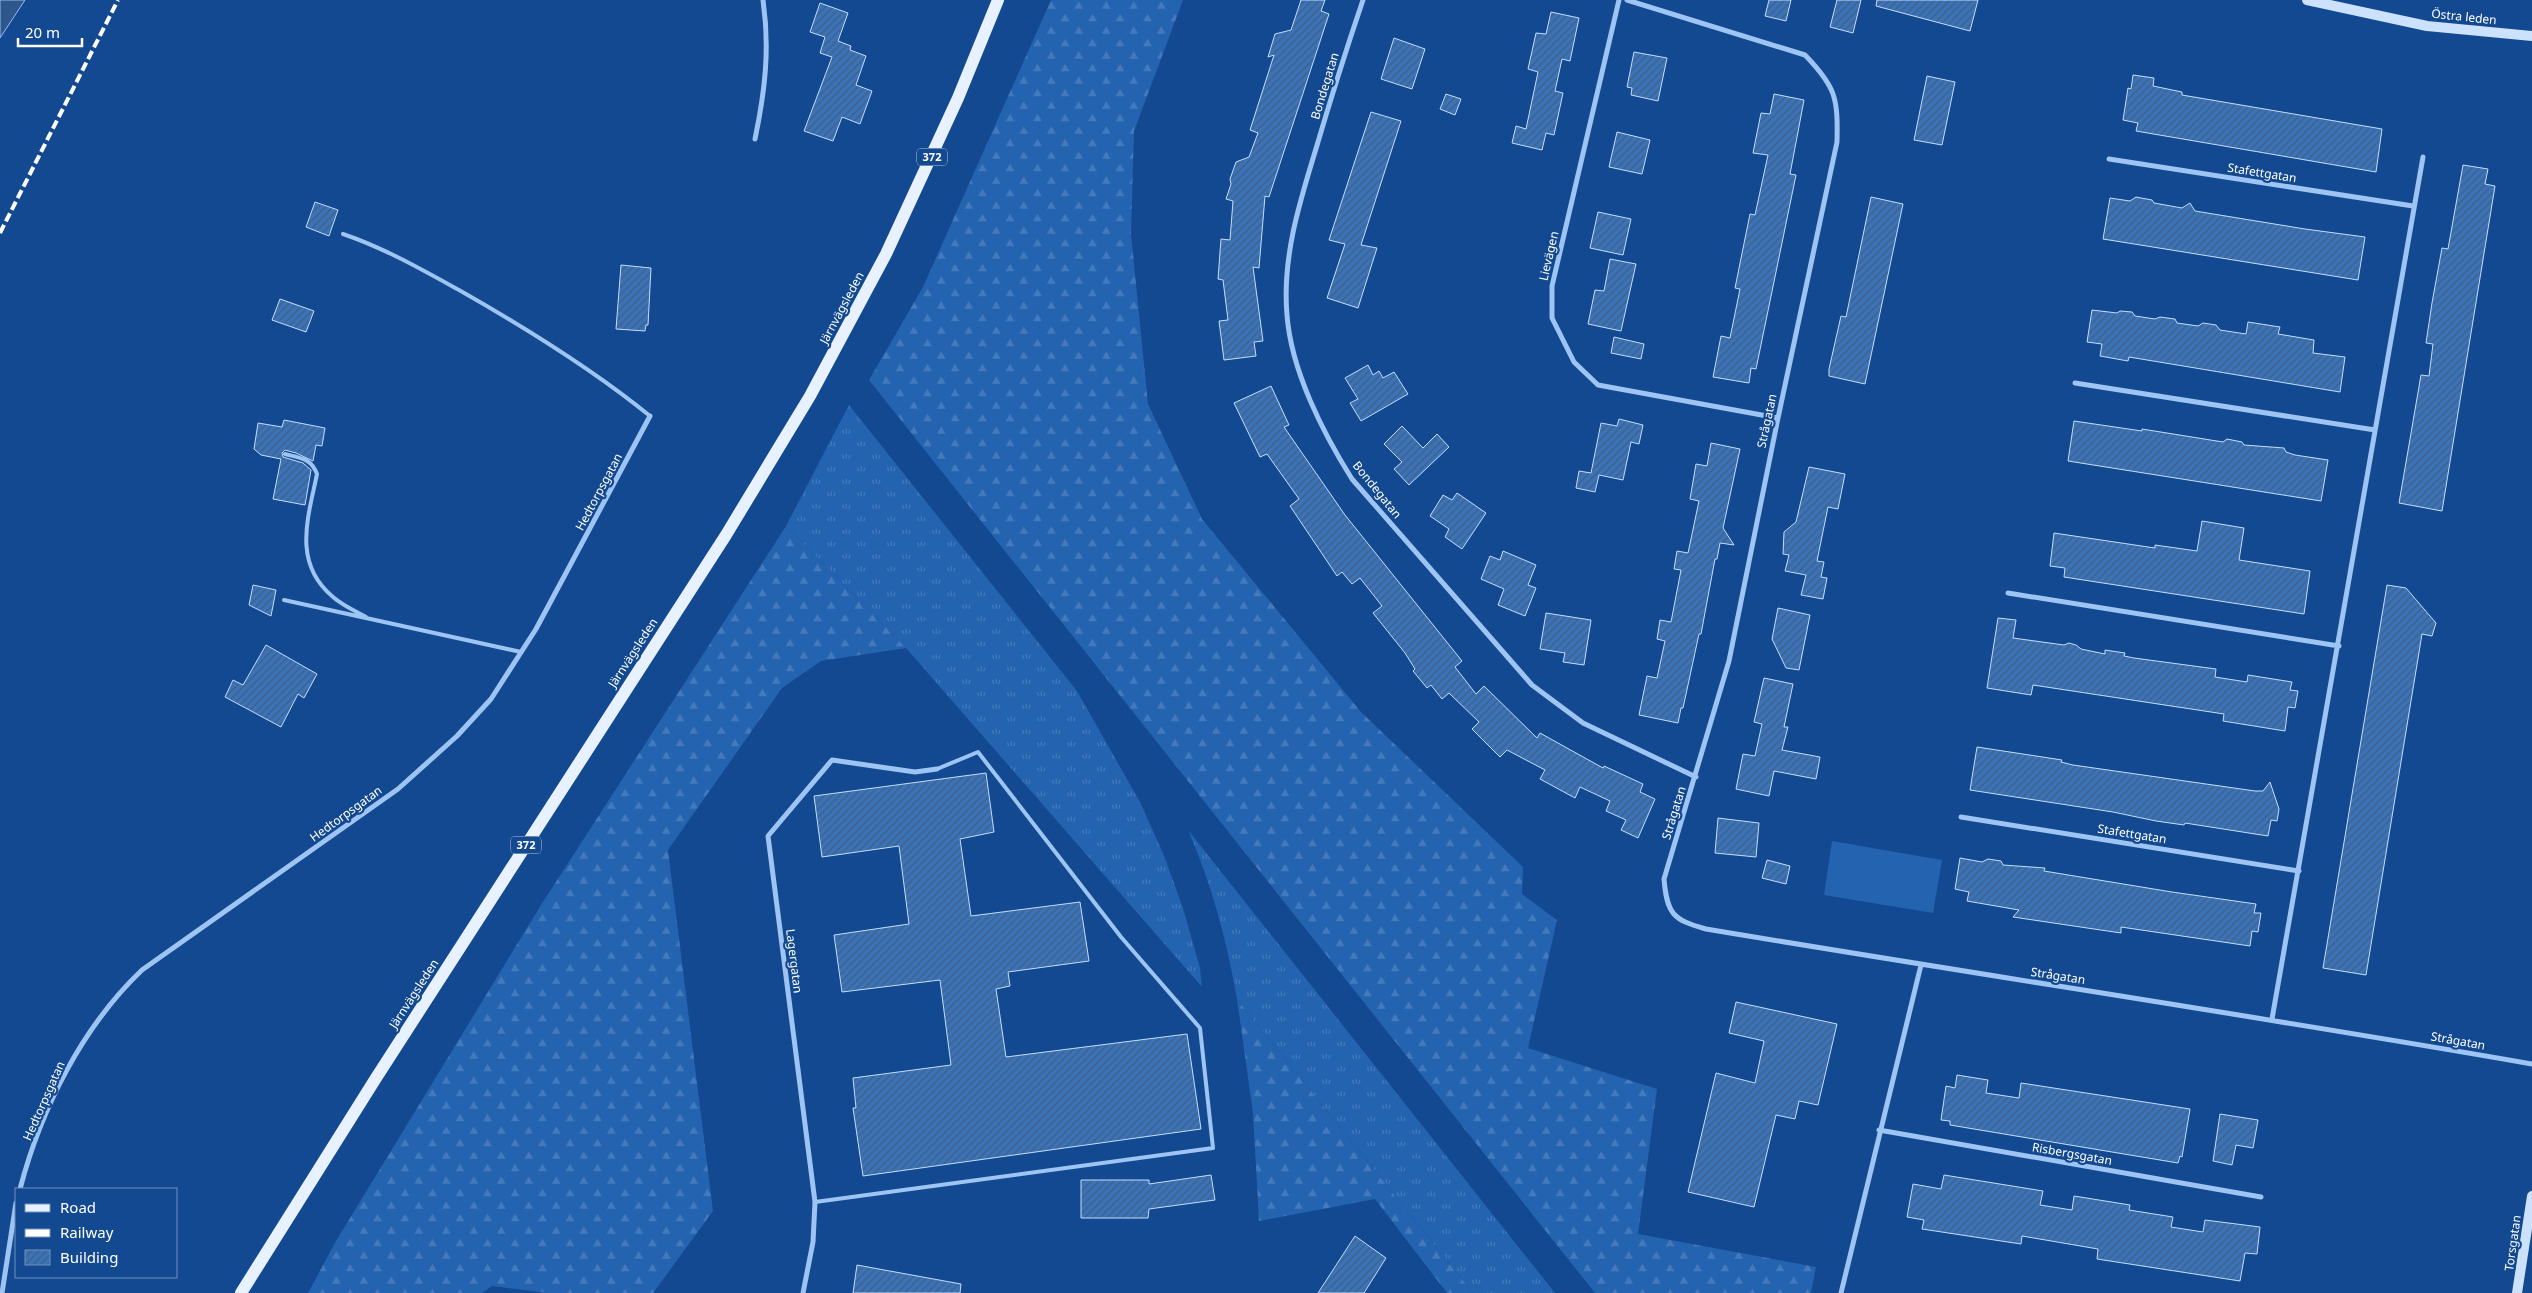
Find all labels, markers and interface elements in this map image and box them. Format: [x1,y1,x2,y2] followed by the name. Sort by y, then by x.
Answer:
[2431,5,2497,28] street label: Östra leden
[18,15,81,47] scale bar
[25,22,60,42] text: 20 m
[1306,50,1343,121] street label: Bondegatan
[917,148,947,166] road number: 372
[2226,159,2298,186] street label: Stafettgatan
[1535,229,1562,282] street label: Lievägen
[815,269,868,348] street label: Järnvägsleden
[1752,392,1781,450] street label: Strågatan
[571,450,626,533] street label: Hedtorpsgatan
[1349,457,1406,522] street label: Bondegatan
[603,615,661,692] street label: Järnvägsleden
[306,782,385,846] street label: Hedtorpsgatan
[1657,784,1690,842] street label: Strågatan
[2096,820,2168,847] street label: Stafettgatan
[511,836,541,854] road number: 372
[782,928,807,994] street label: Lagergatan
[384,956,442,1033] street label: Järnvägsleden
[2030,963,2087,988] street label: Strågatan
[2430,1027,2487,1054] street label: Strågatan
[18,1058,69,1143] street label: Hedtorpsgatan
[2031,1138,2113,1169] street label: Risbergsgatan
[15,1188,178,1278] legend
[60,1197,96,1217] text: Road
[2500,1214,2525,1272] street label: Torsgatan
[60,1222,114,1242] text: Railway
[60,1247,118,1267] text: Building

